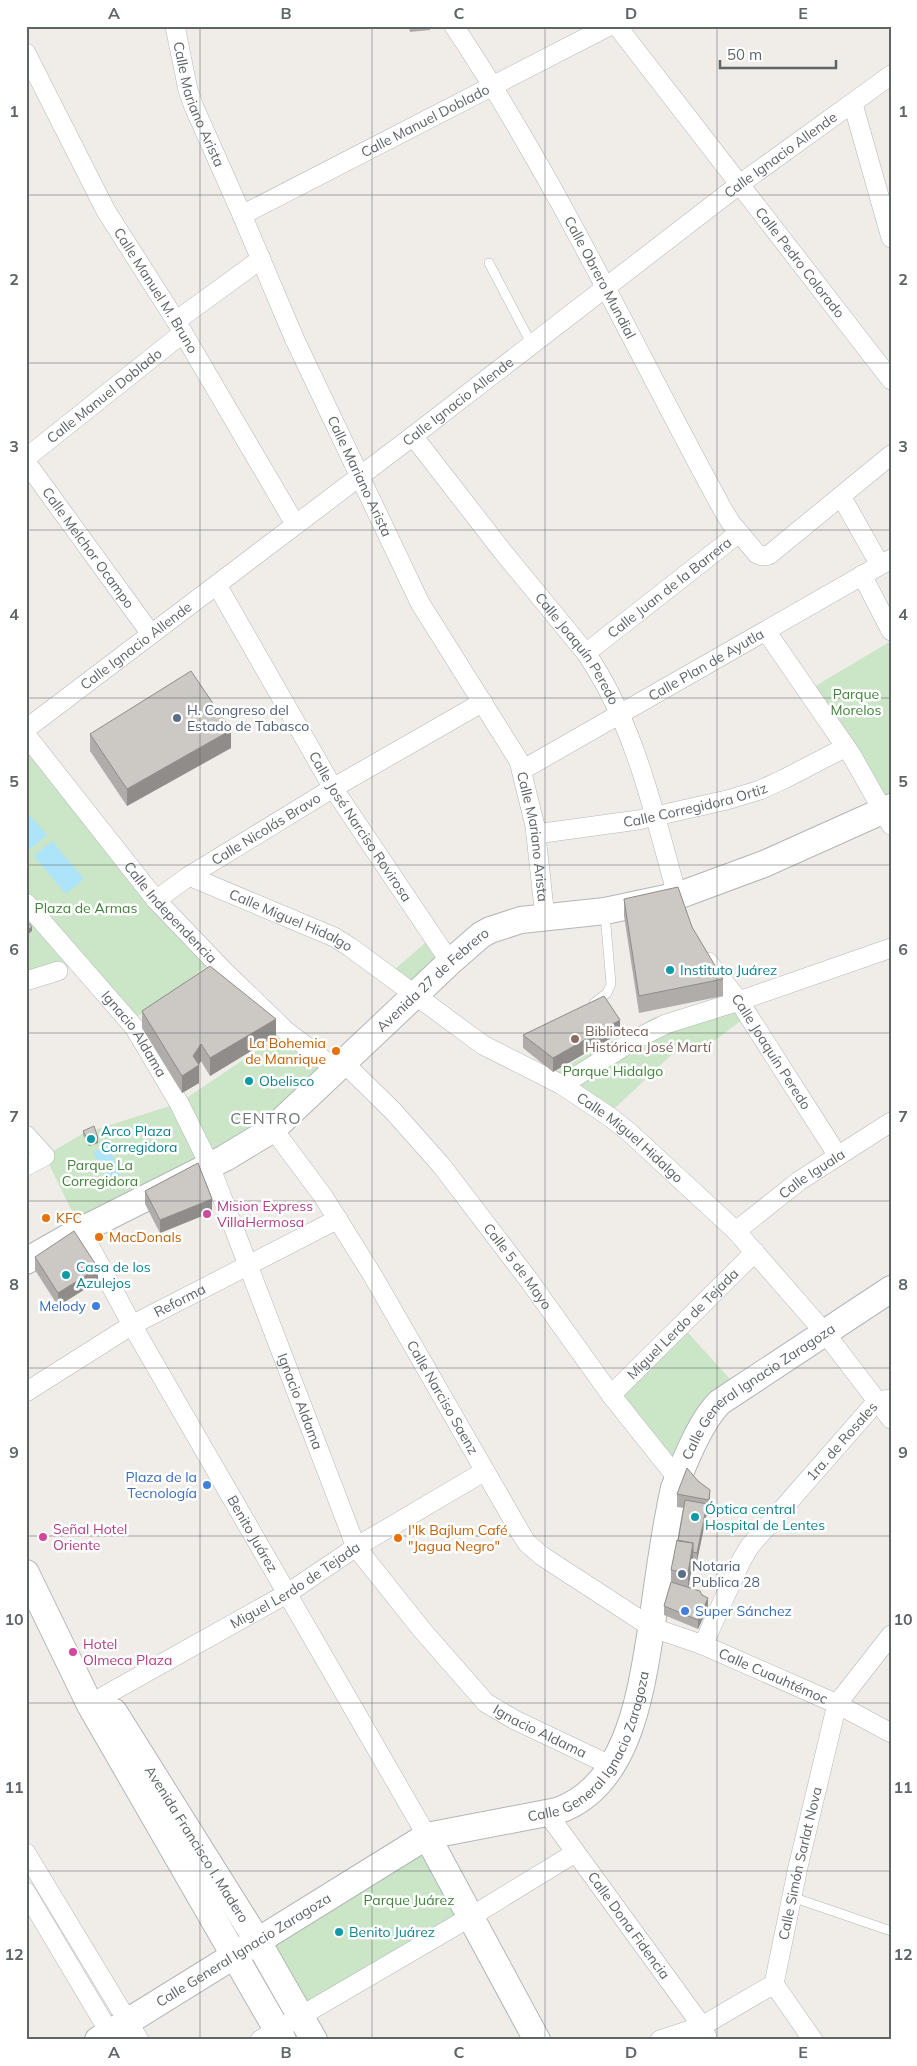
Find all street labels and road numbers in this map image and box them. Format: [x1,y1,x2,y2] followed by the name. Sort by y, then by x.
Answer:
[169,40,228,170] street label: Calle Mariano Arista
[358,80,492,161] street label: Calle Manuel Doblado
[720,108,840,202] street label: Calle Ignacio Allende
[751,203,849,322] street label: Calle Pedro Colorado
[560,213,640,342] street label: Calle Obrero Mundial
[110,224,202,357] street label: Calle Manuel M. Bruno
[43,344,165,447] street label: Calle Manuel Doblado
[399,353,517,450] street label: Calle Ignacio Allende
[323,413,396,539] street label: Calle Mariano Arista
[38,484,138,612] street label: Calle Melchor Ocampo
[604,533,735,642] street label: Calle Juan de la Barrera
[531,589,623,708] street label: Calle Joaquín Peredo
[77,598,195,694] street label: Calle Ignacio Allende
[645,625,767,705] street label: Calle Plan de Ayutla
[305,748,416,905] street label: Calle José Narciso Rovirosa
[513,770,552,903] street label: Calle Mariano Arista
[622,779,770,831] street label: Calle Corregidora Ortiz
[208,789,324,869] street label: Calle Nicolás Bravo
[120,858,221,967] street label: Calle Independencia
[227,885,356,955] street label: Calle Miguel Hidalgo
[373,923,492,1036] street label: Avenida 27 de Febrero
[97,987,171,1080] street label: Ignacio Aldama
[728,990,815,1113] street label: Calle Joaquín Peredo
[573,1088,687,1187] street label: Calle Miguel Hidalgo
[775,1145,848,1203] street label: Calle Iguala
[480,1220,556,1313] street label: Calle 5 de Mayo
[623,1265,742,1383] street label: Miguel Lerdo de Tejada
[151,1280,208,1321] street label: Reforma
[678,1319,838,1463] street label: Calle General Ignacio Zaragoza
[403,1337,483,1458] street label: Calle Narciso Saenz
[274,1351,327,1452] street label: Ignacio Aldama
[802,1398,881,1484] street label: 1ra. de Rosales
[223,1492,282,1576] street label: Benito Juárez
[227,1538,364,1633] street label: Miguel Lerdo de Tejada
[716,1644,831,1708] street label: Calle Cuauhtémoc
[526,1670,653,1825] street label: Calle General Ignacio Zaragoza
[490,1700,589,1762] street label: Ignacio Aldama
[141,1762,253,1926] street label: Avenida Francisco I. Madero
[774,1785,826,1942] street label: Calle Simón Sarlat Nova
[584,1868,674,1983] street label: Calle Dona Fidencia
[153,1889,334,2011] street label: Calle General Ignacio Zaragoza

